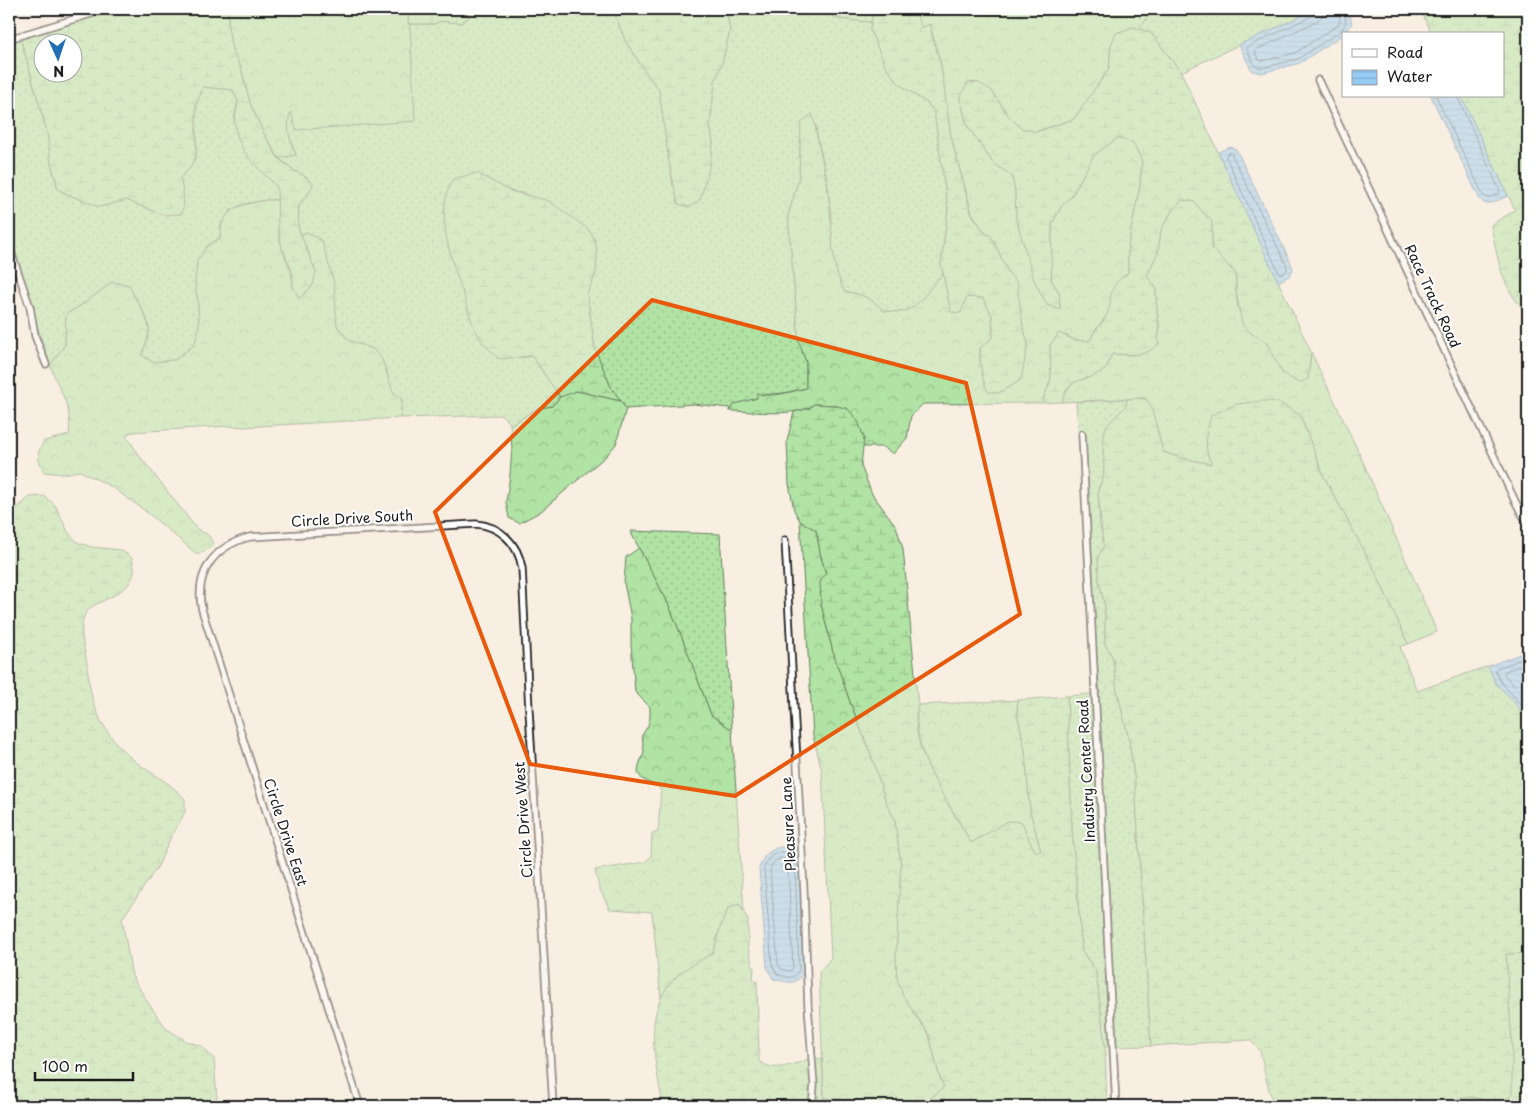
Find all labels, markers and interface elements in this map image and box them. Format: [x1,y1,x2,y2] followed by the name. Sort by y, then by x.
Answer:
[32,32,82,82] north arrow
[1342,32,1504,98] legend
[1387,40,1423,63] text: Road
[53,61,65,82] text: N
[1387,64,1432,87] text: Water
[1400,241,1466,351] street label: Race Track Road
[290,504,414,532] street label: Circle Drive South
[1072,699,1100,843] street label: Industry Center Road
[508,761,538,879] street label: Circle Drive West
[259,775,313,889] street label: Circle Drive East
[775,776,801,872] street label: Pleasure Lane
[35,1050,132,1082] scale bar
[42,1054,88,1077] text: 100 m

